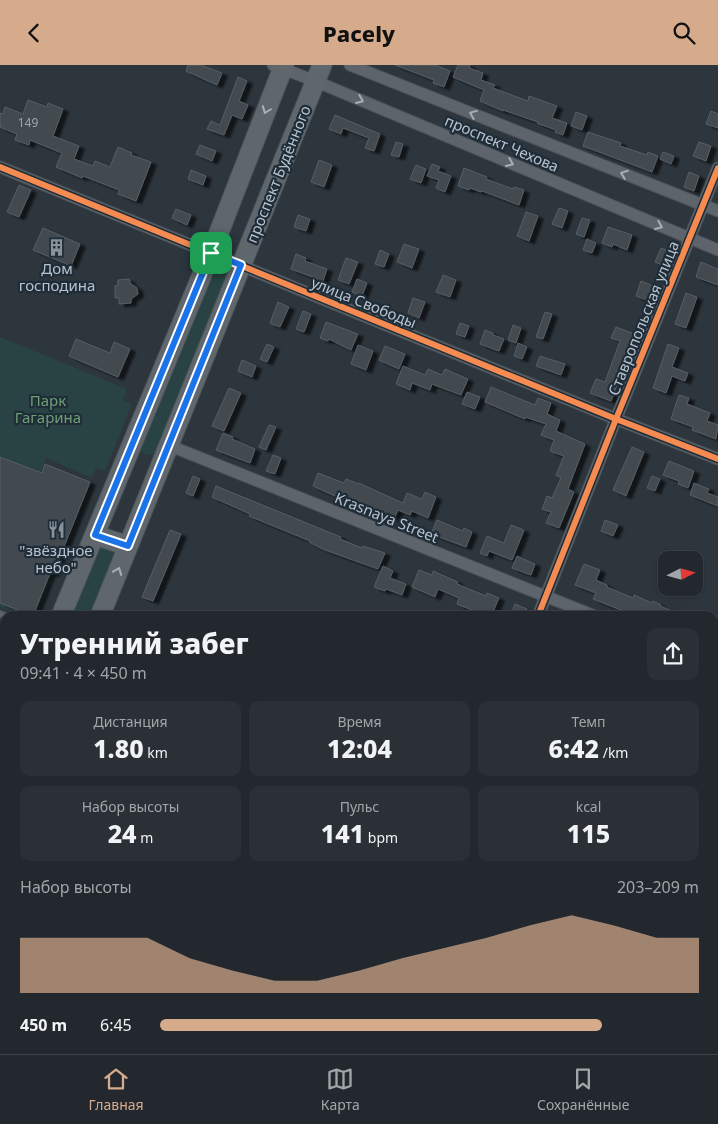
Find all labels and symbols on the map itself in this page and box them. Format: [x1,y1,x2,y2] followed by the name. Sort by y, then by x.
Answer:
[355,93,364,104] one-way arrow
[241,102,315,246] street label: проспект Будённого
[262,106,272,114] one-way arrow
[442,110,562,176] street label: проспект Чехова
[469,110,477,120] one-way arrow
[18,114,38,131] house number: 149
[505,157,514,167] one-way arrow
[620,170,629,180] one-way arrow
[655,221,663,231] one-way arrow
[190,232,232,274] pin
[47,237,67,257] building icon: Дом господина
[603,238,683,398] street label: Ставропольская улица
[19,258,95,295] place label: Дом господина
[309,272,419,332] street label: улица Свободы
[15,390,81,427] park label: Парк Гагарина
[332,487,442,547] street label: Krasnaya Street
[46,519,66,539] restaurant icon: "звёздное небо"
[19,540,93,577] place label: "звёздное небо"
[658,551,702,596] north arrow
[112,567,122,576] one-way arrow

